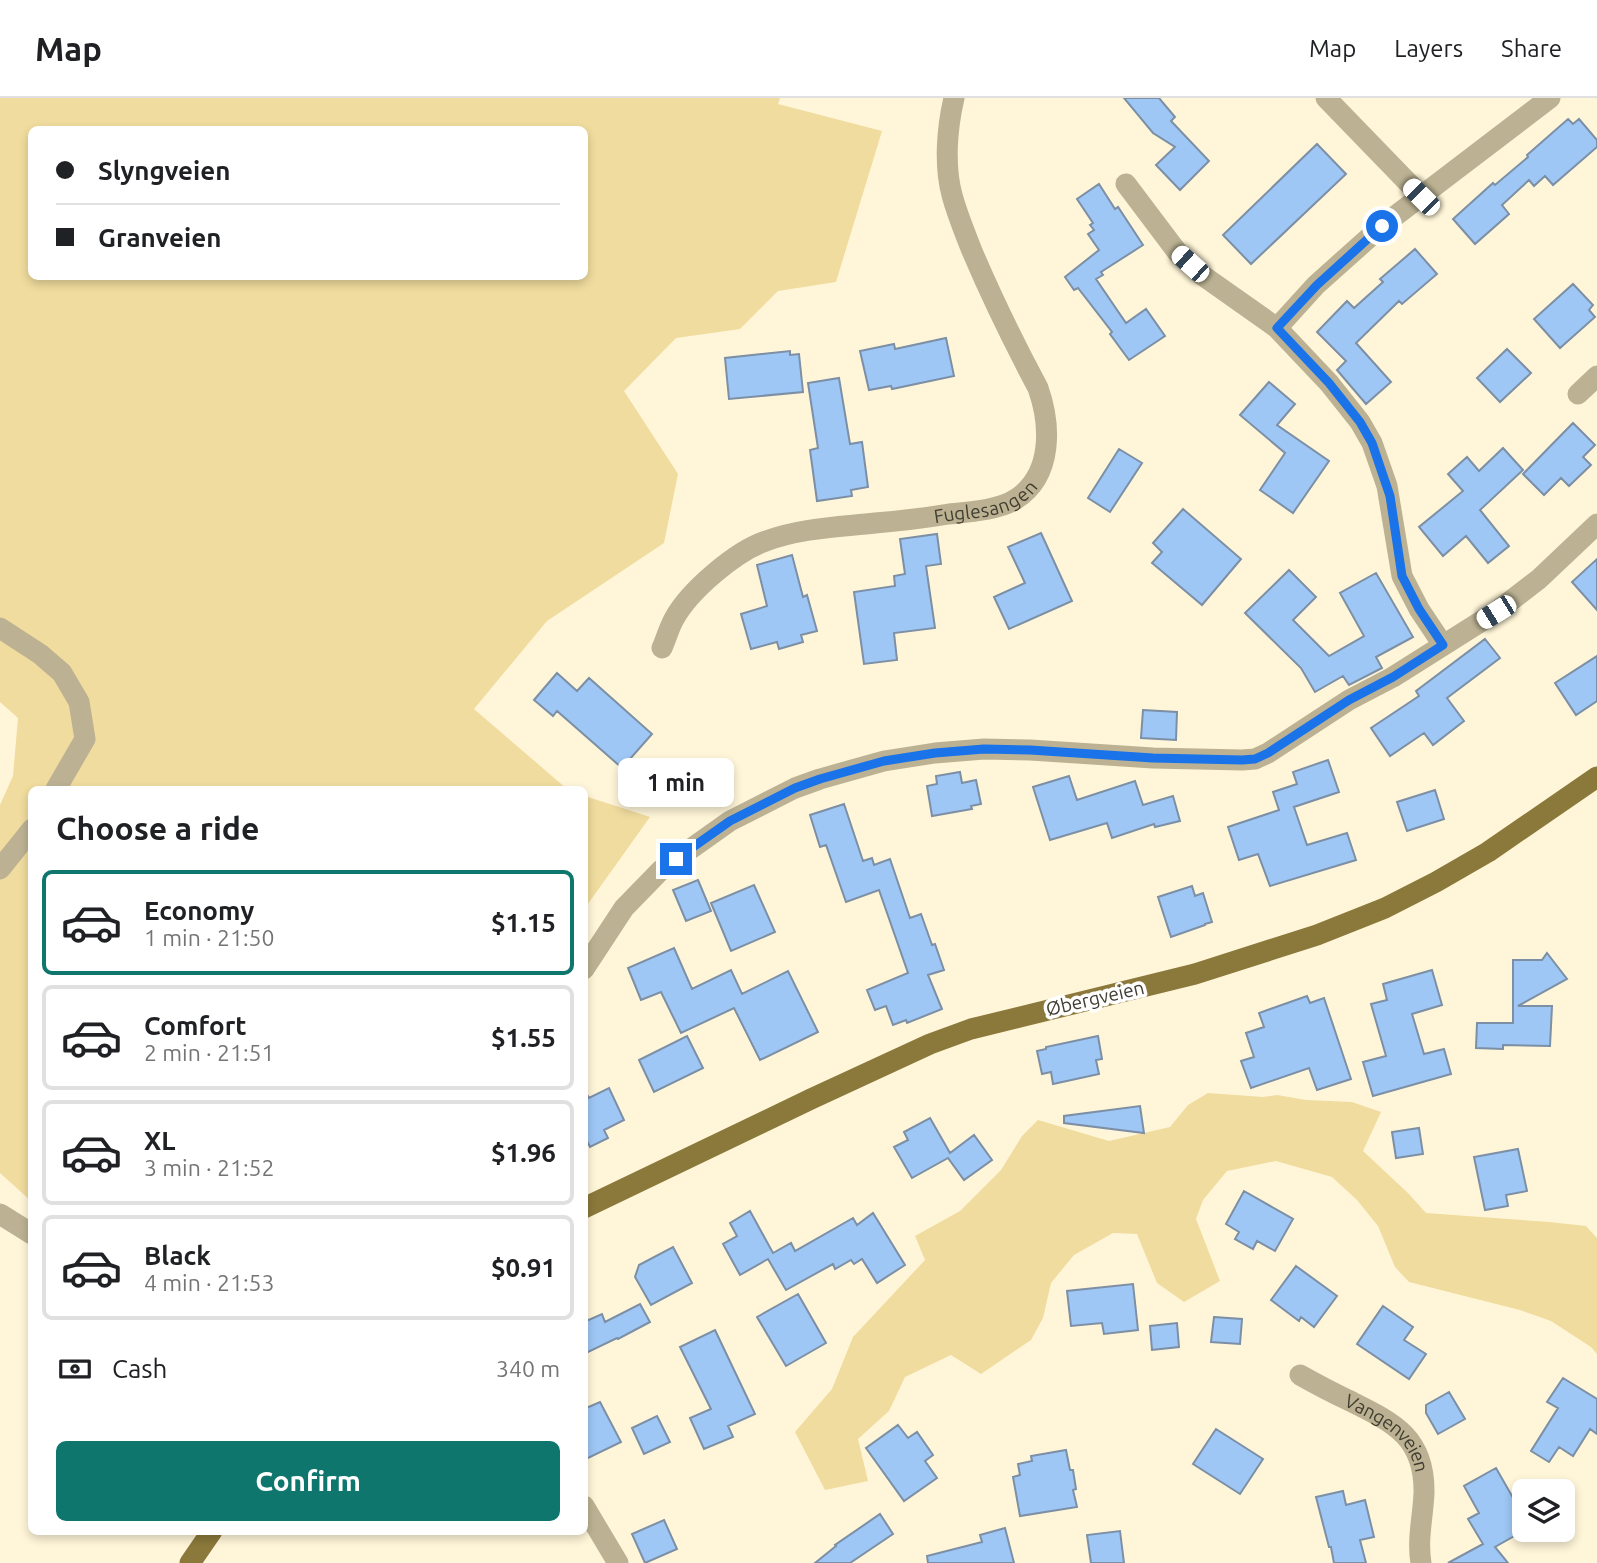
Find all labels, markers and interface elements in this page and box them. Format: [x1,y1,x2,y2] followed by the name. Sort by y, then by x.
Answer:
[35,30,102,67] text: Map
[1309,35,1356,62] text: Map
[1394,35,1463,62] text: Layers
[1501,35,1562,62] text: Share
[98,156,230,185] text: Slyngveien
[1399,175,1444,219] car
[1366,210,1398,242] route start
[98,223,222,252] text: Granveien
[1168,242,1213,286] car
[932,476,1042,527] street label: Fuglesangen
[1473,592,1520,632] car
[618,758,734,806] callout: 1 min
[647,770,705,795] text: 1 min
[56,810,259,846] text: Choose a ride
[660,843,692,875] route end
[60,891,123,954] icon: car
[144,896,254,925] text: Economy
[491,908,556,937] text: $1.15
[144,925,275,950] text: 1 min · 21:50
[1044,976,1146,1020] street label: Øbergveien
[60,1006,123,1069] icon: car
[144,1011,247,1040] text: Comfort
[491,1023,556,1052] text: $1.55
[144,1040,275,1065] text: 2 min · 21:51
[60,1121,123,1184] icon: car
[144,1126,175,1155] text: XL
[491,1138,556,1167] text: $1.96
[144,1155,275,1180] text: 3 min · 21:52
[60,1236,123,1299] icon: car
[144,1241,211,1270] text: Black
[491,1253,556,1282] text: $0.91
[144,1270,275,1295] text: 4 min · 21:53
[56,1350,94,1388] icon: cash
[112,1354,167,1383] text: Cash
[496,1356,560,1381] text: 340 m
[1341,1389,1433,1474] street label: Vangenveien
[56,1441,560,1521] button: Confirm
[1512,1479,1575,1542] map controls
[1512,1479,1575,1542] button: layers

